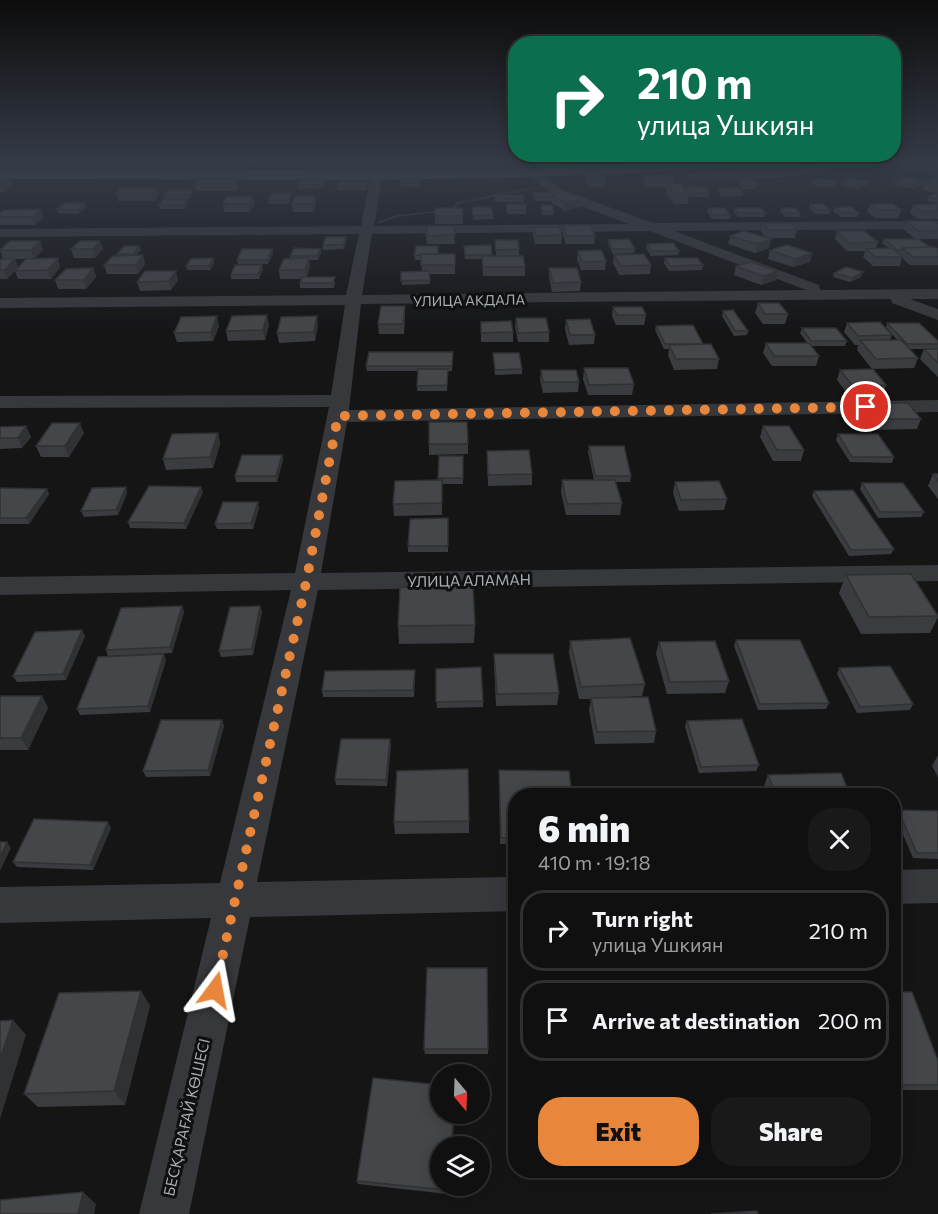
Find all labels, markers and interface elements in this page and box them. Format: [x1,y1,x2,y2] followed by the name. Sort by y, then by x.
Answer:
[637,56,752,108] text: 210 m
[538,60,616,138] icon: right
[637,108,815,141] text: улица Ушкиян
[413,291,526,309] street label: УЛИЦА АКДАЛА
[840,381,891,432] pin
[849,390,882,423] icon: arrive
[407,570,531,590] street label: УЛИЦА АЛАМАН
[538,805,630,849] text: 6 min
[808,808,871,871] button: close
[538,850,651,874] text: 410 m · 19:18
[592,905,693,932] text: Turn right
[541,914,574,947] icon: right
[809,917,868,944] text: 210 m
[592,932,723,956] text: улица Ушкиян
[183,958,247,1022] position arrow
[541,1004,574,1037] icon: arrive
[592,1007,800,1034] text: Arrive at destination
[818,1007,882,1034] text: 200 m
[159,1036,213,1198] street label: БЕСҚАРАҒАЙ КӨШЕСІ
[430,1064,490,1124] north arrow
[430,1064,490,1196] map controls
[538,1097,699,1166] button: Exit
[711,1097,871,1166] button: Share
[430,1136,490,1196] button: layers

